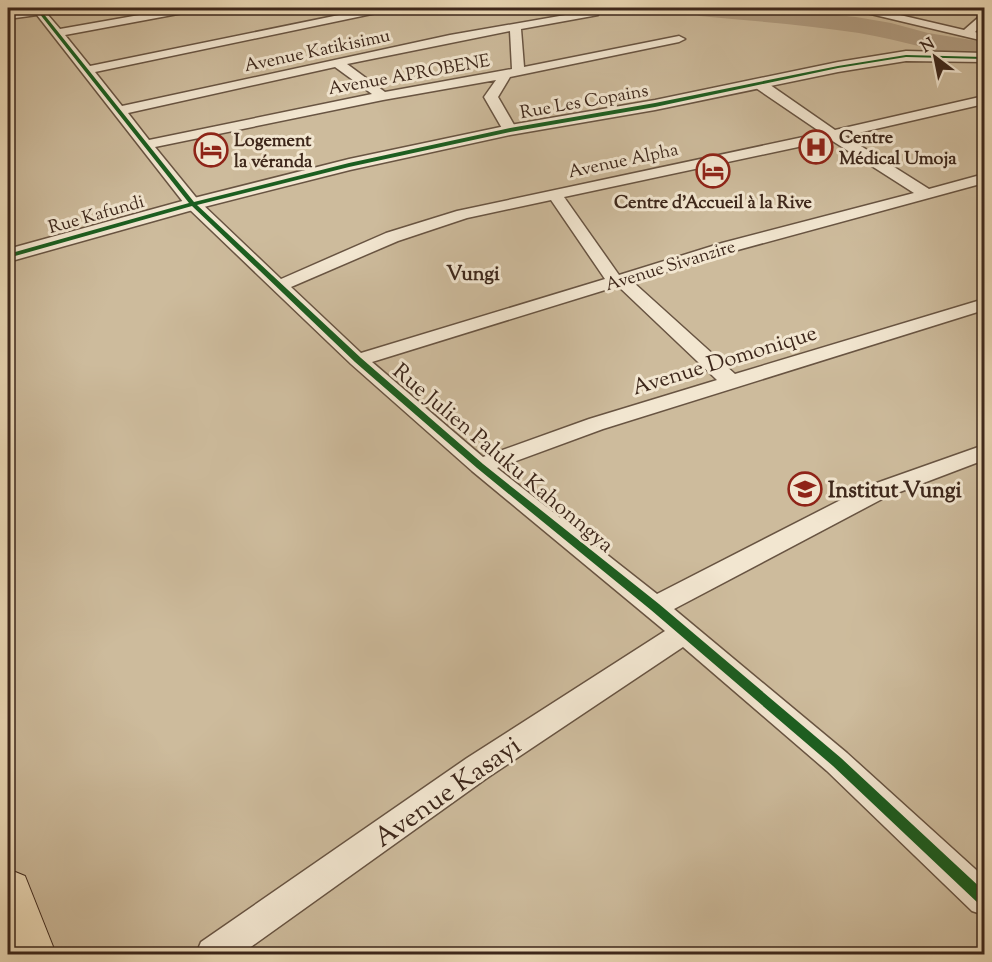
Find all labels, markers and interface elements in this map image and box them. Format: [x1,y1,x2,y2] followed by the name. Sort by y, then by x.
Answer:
[242,24,393,80] street label: Avenue Katikisimu
[905,27,965,87] north arrow
[917,33,940,60] text: N
[326,49,492,103] street label: Avenue APROBENE
[518,79,651,127] street label: Rue Les Copains
[839,126,957,173] place label: Centre Médical Umoja
[234,129,313,176] place label: Logement la véranda
[798,129,834,165] hospital icon: Centre Médical Umoja
[193,132,229,168] hotel icon: Logement la véranda
[566,138,681,186] street label: Avenue Alpha
[695,153,731,189] hotel icon: Centre d'Accueil à la Rive
[46,190,148,242] street label: Rue Kafundi
[614,191,813,217] place label: Centre d'Accueil à la Rive
[602,235,739,299] street label: Avenue Sivanzire
[446,261,500,290] district label: Vungi
[628,319,821,405] street label: Avenue Domonique
[384,357,620,562] street label: Rue Julien Paluku Kahonngya
[787,471,823,507] school or university icon: Institut Vungi
[828,476,963,508] place label: Institut Vungi
[367,728,530,858] street label: Avenue Kasayi

